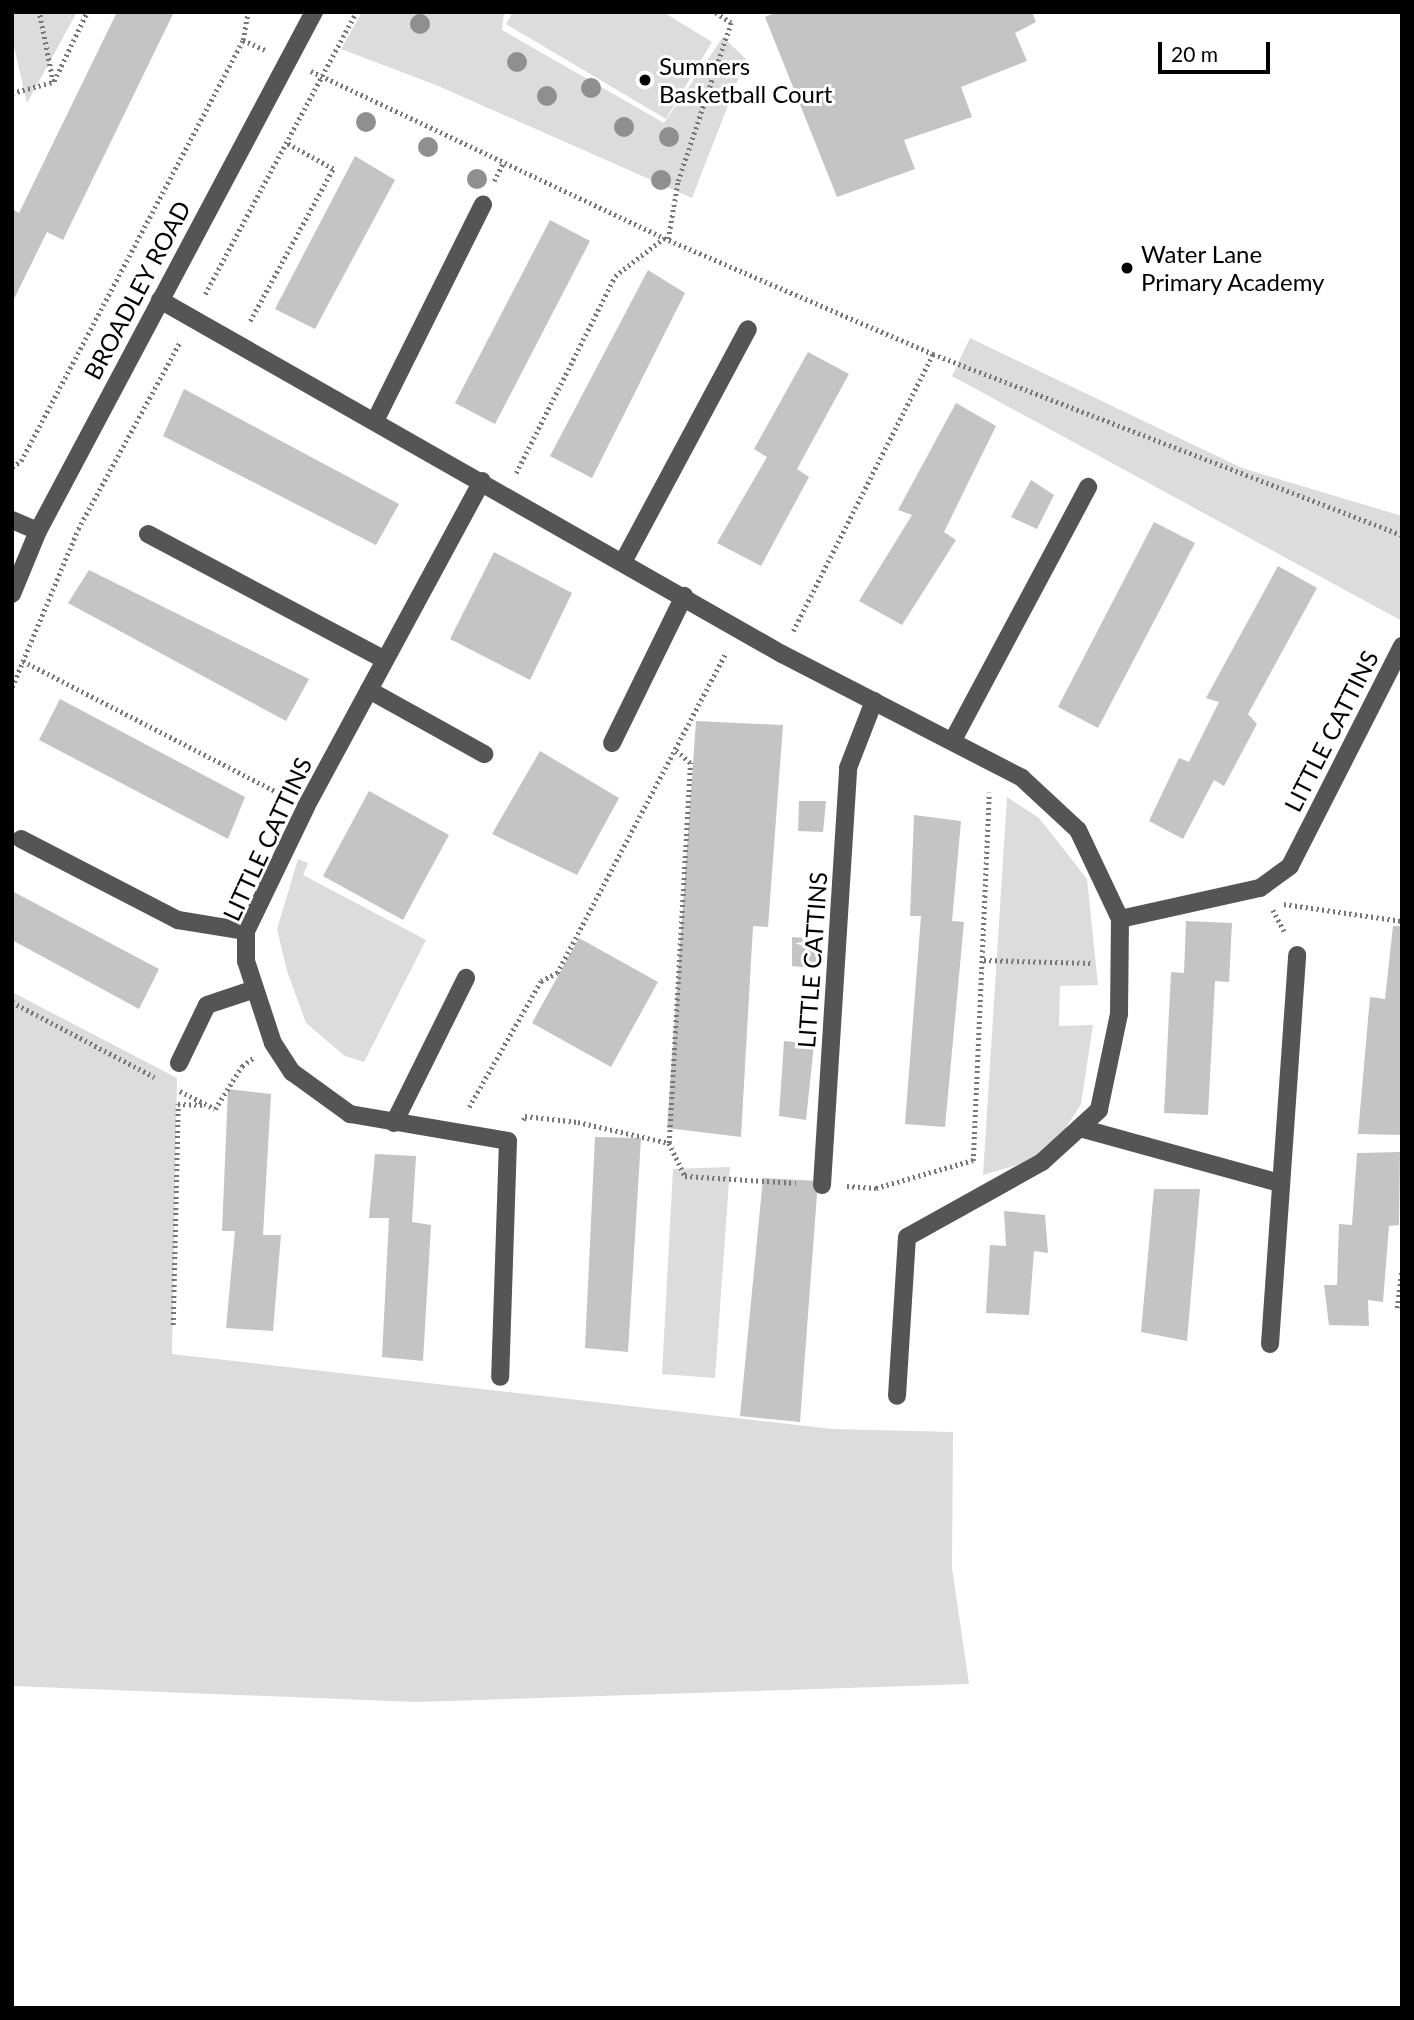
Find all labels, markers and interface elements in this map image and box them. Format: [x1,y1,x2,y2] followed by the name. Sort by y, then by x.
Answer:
[1162,28,1274,72] scale bar
[1171,41,1218,66] text: 20 m
[659,52,832,108] place label: Sumners Basketball Court
[637,72,653,88] marker: Sumners Basketball Court
[78,195,196,385] street label: BROADLEY ROAD
[1141,240,1326,296] place label: Water Lane Primary Academy
[1119,260,1135,276] marker: Water Lane Primary Academy
[1278,646,1384,816] street label: LITTLE CATTINS
[217,753,317,925] street label: LITTLE CATTINS
[791,871,833,1049] street label: LITTLE CATTINS

